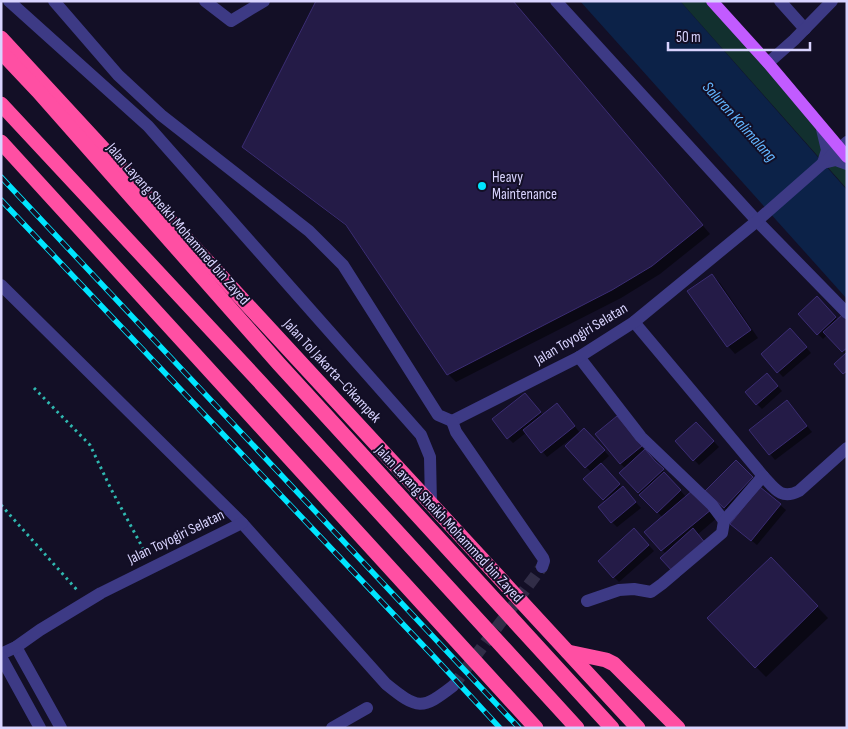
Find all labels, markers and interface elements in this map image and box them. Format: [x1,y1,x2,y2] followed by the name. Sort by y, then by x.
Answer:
[668,20,810,52] scale bar
[676,28,701,47] text: 50 m
[698,78,780,166] water label: Saluran Kalimalang
[102,138,254,309] street label: Jalan Layang Sheikh Mohammed bin Zayed
[492,168,557,204] place label: Heavy Maintenance
[476,180,488,192] marker: Heavy Maintenance
[530,299,631,370] street label: Jalan Toyogiri Selatan
[278,314,385,427] street label: Jalan Tol Jakarta–Cikampek
[370,441,527,607] street label: Jalan Layang Sheikh Mohammed bin Zayed
[124,505,227,569] street label: Jalan Toyogiri Selatan

